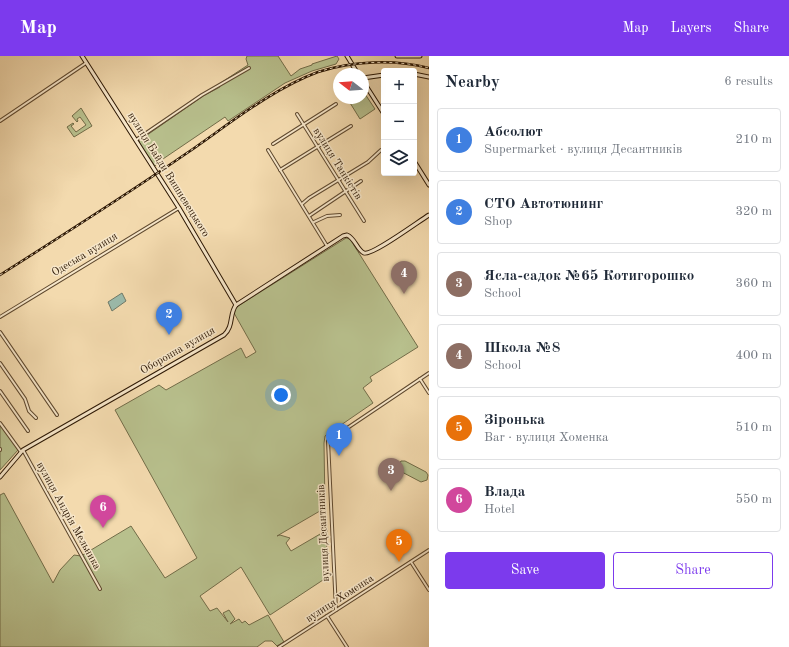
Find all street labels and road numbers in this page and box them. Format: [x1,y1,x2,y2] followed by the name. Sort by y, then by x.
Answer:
[125,111,211,239] street label: вулиця Байди Вишневецького
[311,126,363,202] street label: вулиця Танкістів
[50,231,120,279] street label: Одеська вулиця
[139,325,217,377] street label: Оборонна вулиця
[34,460,102,572] street label: вулиця Андрія Мельника
[316,484,332,582] street label: вулиця Десантників
[304,573,376,625] street label: вулиця Хоменка

